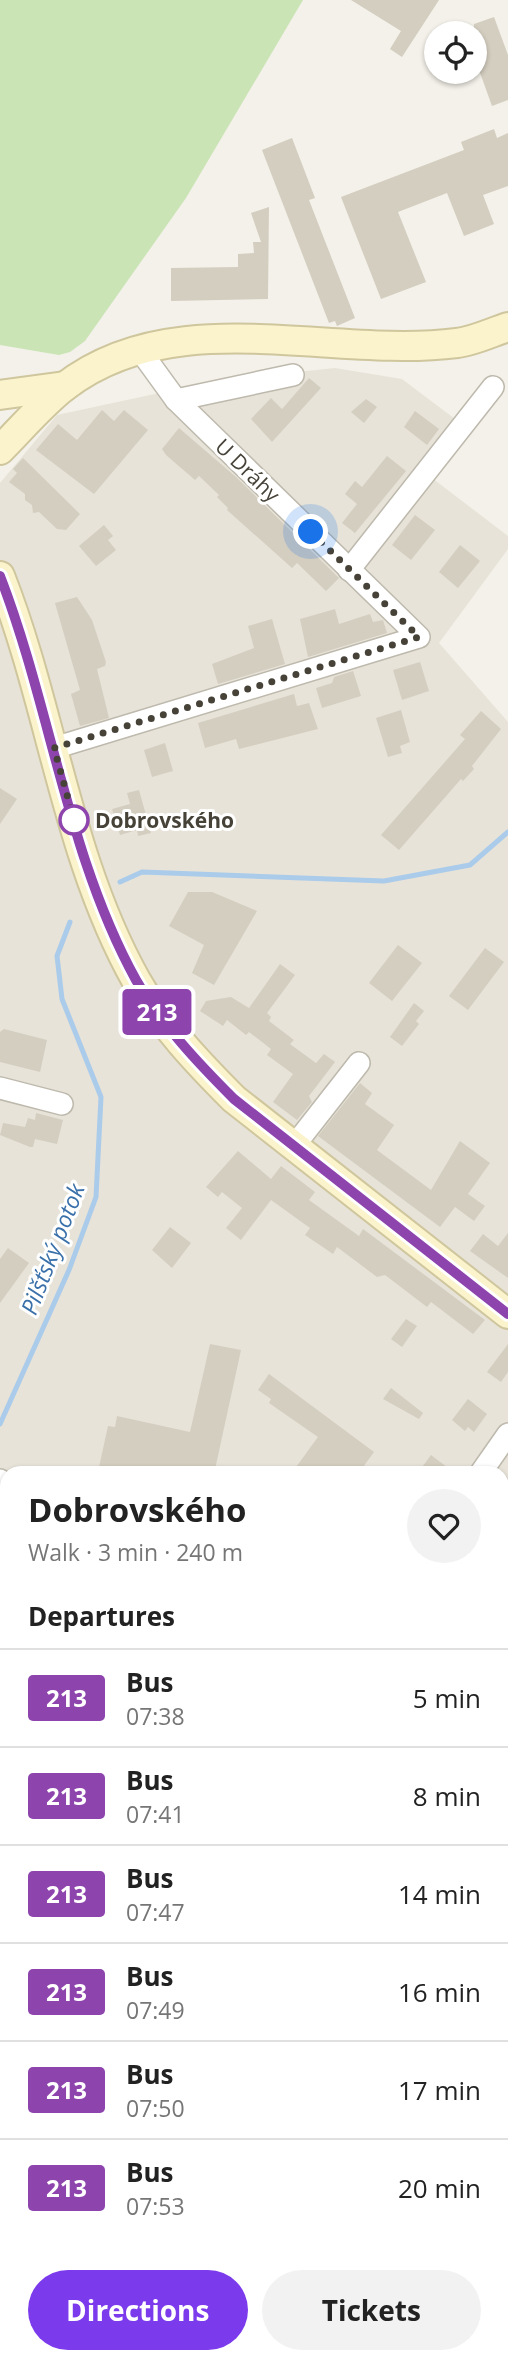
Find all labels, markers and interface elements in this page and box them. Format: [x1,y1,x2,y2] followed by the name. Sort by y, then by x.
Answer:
[424,21,487,84] map controls
[424,21,487,84] button: locate
[210,432,287,508] street label: U Dráhy
[293,514,328,549] your location
[59,805,89,835] marker: Dobrovského
[95,806,234,834] place label: Dobrovského
[117,989,197,1035] line badge: 213
[136,995,178,1028] text: 213
[12,1178,92,1319] water label: Pilšťský potok
[28,1487,246,1532] text: Dobrovského
[407,1489,481,1563] button: heart
[28,1536,243,1568] text: Walk · 3 min · 240 m
[28,1598,175,1634] text: Departures
[126,1664,173,1700] text: Bus
[413,1680,481,1716] text: 5 min
[46,1681,87,1714] text: 213
[126,1700,185,1732] text: 07:38
[126,1762,173,1798] text: Bus
[413,1778,481,1814] text: 8 min
[46,1779,87,1812] text: 213
[126,1798,185,1830] text: 07:41
[126,1860,173,1896] text: Bus
[398,1876,481,1912] text: 14 min
[46,1877,87,1910] text: 213
[126,1896,185,1928] text: 07:47
[126,1958,173,1994] text: Bus
[398,1974,481,2010] text: 16 min
[46,1975,87,2008] text: 213
[126,1994,185,2026] text: 07:49
[126,2056,173,2092] text: Bus
[398,2072,481,2108] text: 17 min
[46,2073,87,2106] text: 213
[126,2092,185,2124] text: 07:50
[126,2154,173,2190] text: Bus
[398,2170,481,2206] text: 20 min
[46,2171,87,2204] text: 213
[126,2190,185,2222] text: 07:53
[28,2270,248,2350] button: Directions
[262,2270,481,2350] button: Tickets

